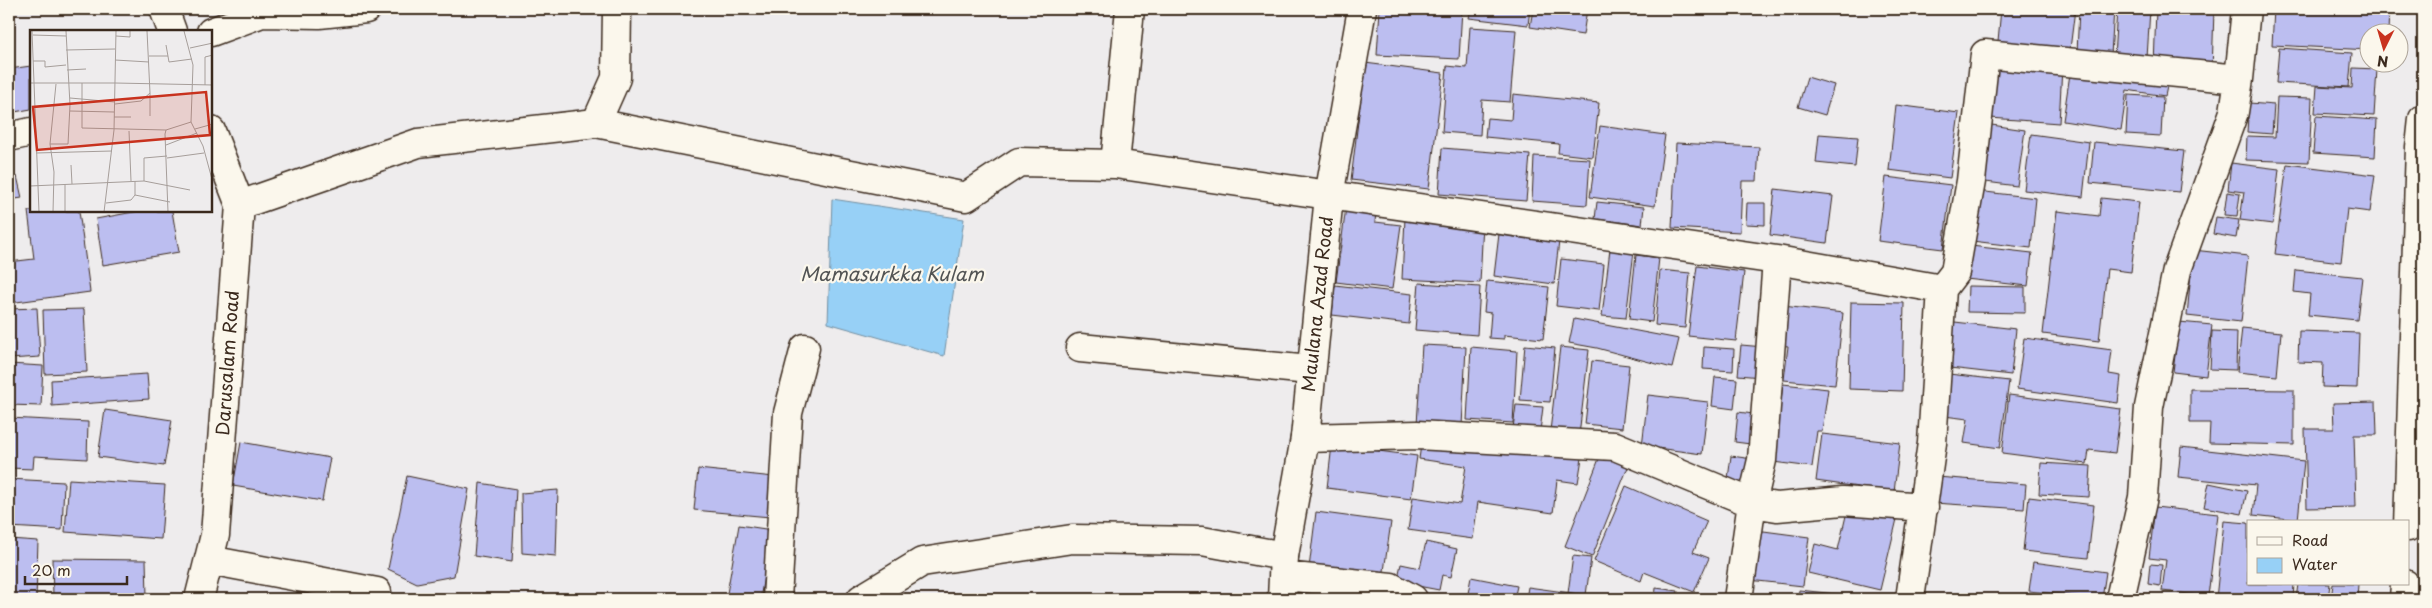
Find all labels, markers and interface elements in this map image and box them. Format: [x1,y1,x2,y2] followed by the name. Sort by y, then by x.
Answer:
[2360,22,2410,72] north arrow
[30,30,212,212] inset map
[2376,51,2389,72] text: N
[1294,215,1339,393] street label: Maulana Azad Road
[800,259,984,287] water label: Mamasurkka Kulam
[208,289,245,436] street label: Darusalam Road
[2247,520,2410,586] legend
[2292,528,2328,551] text: Road
[2292,552,2337,575] text: Water
[25,553,128,585] scale bar
[32,558,71,581] text: 20 m

